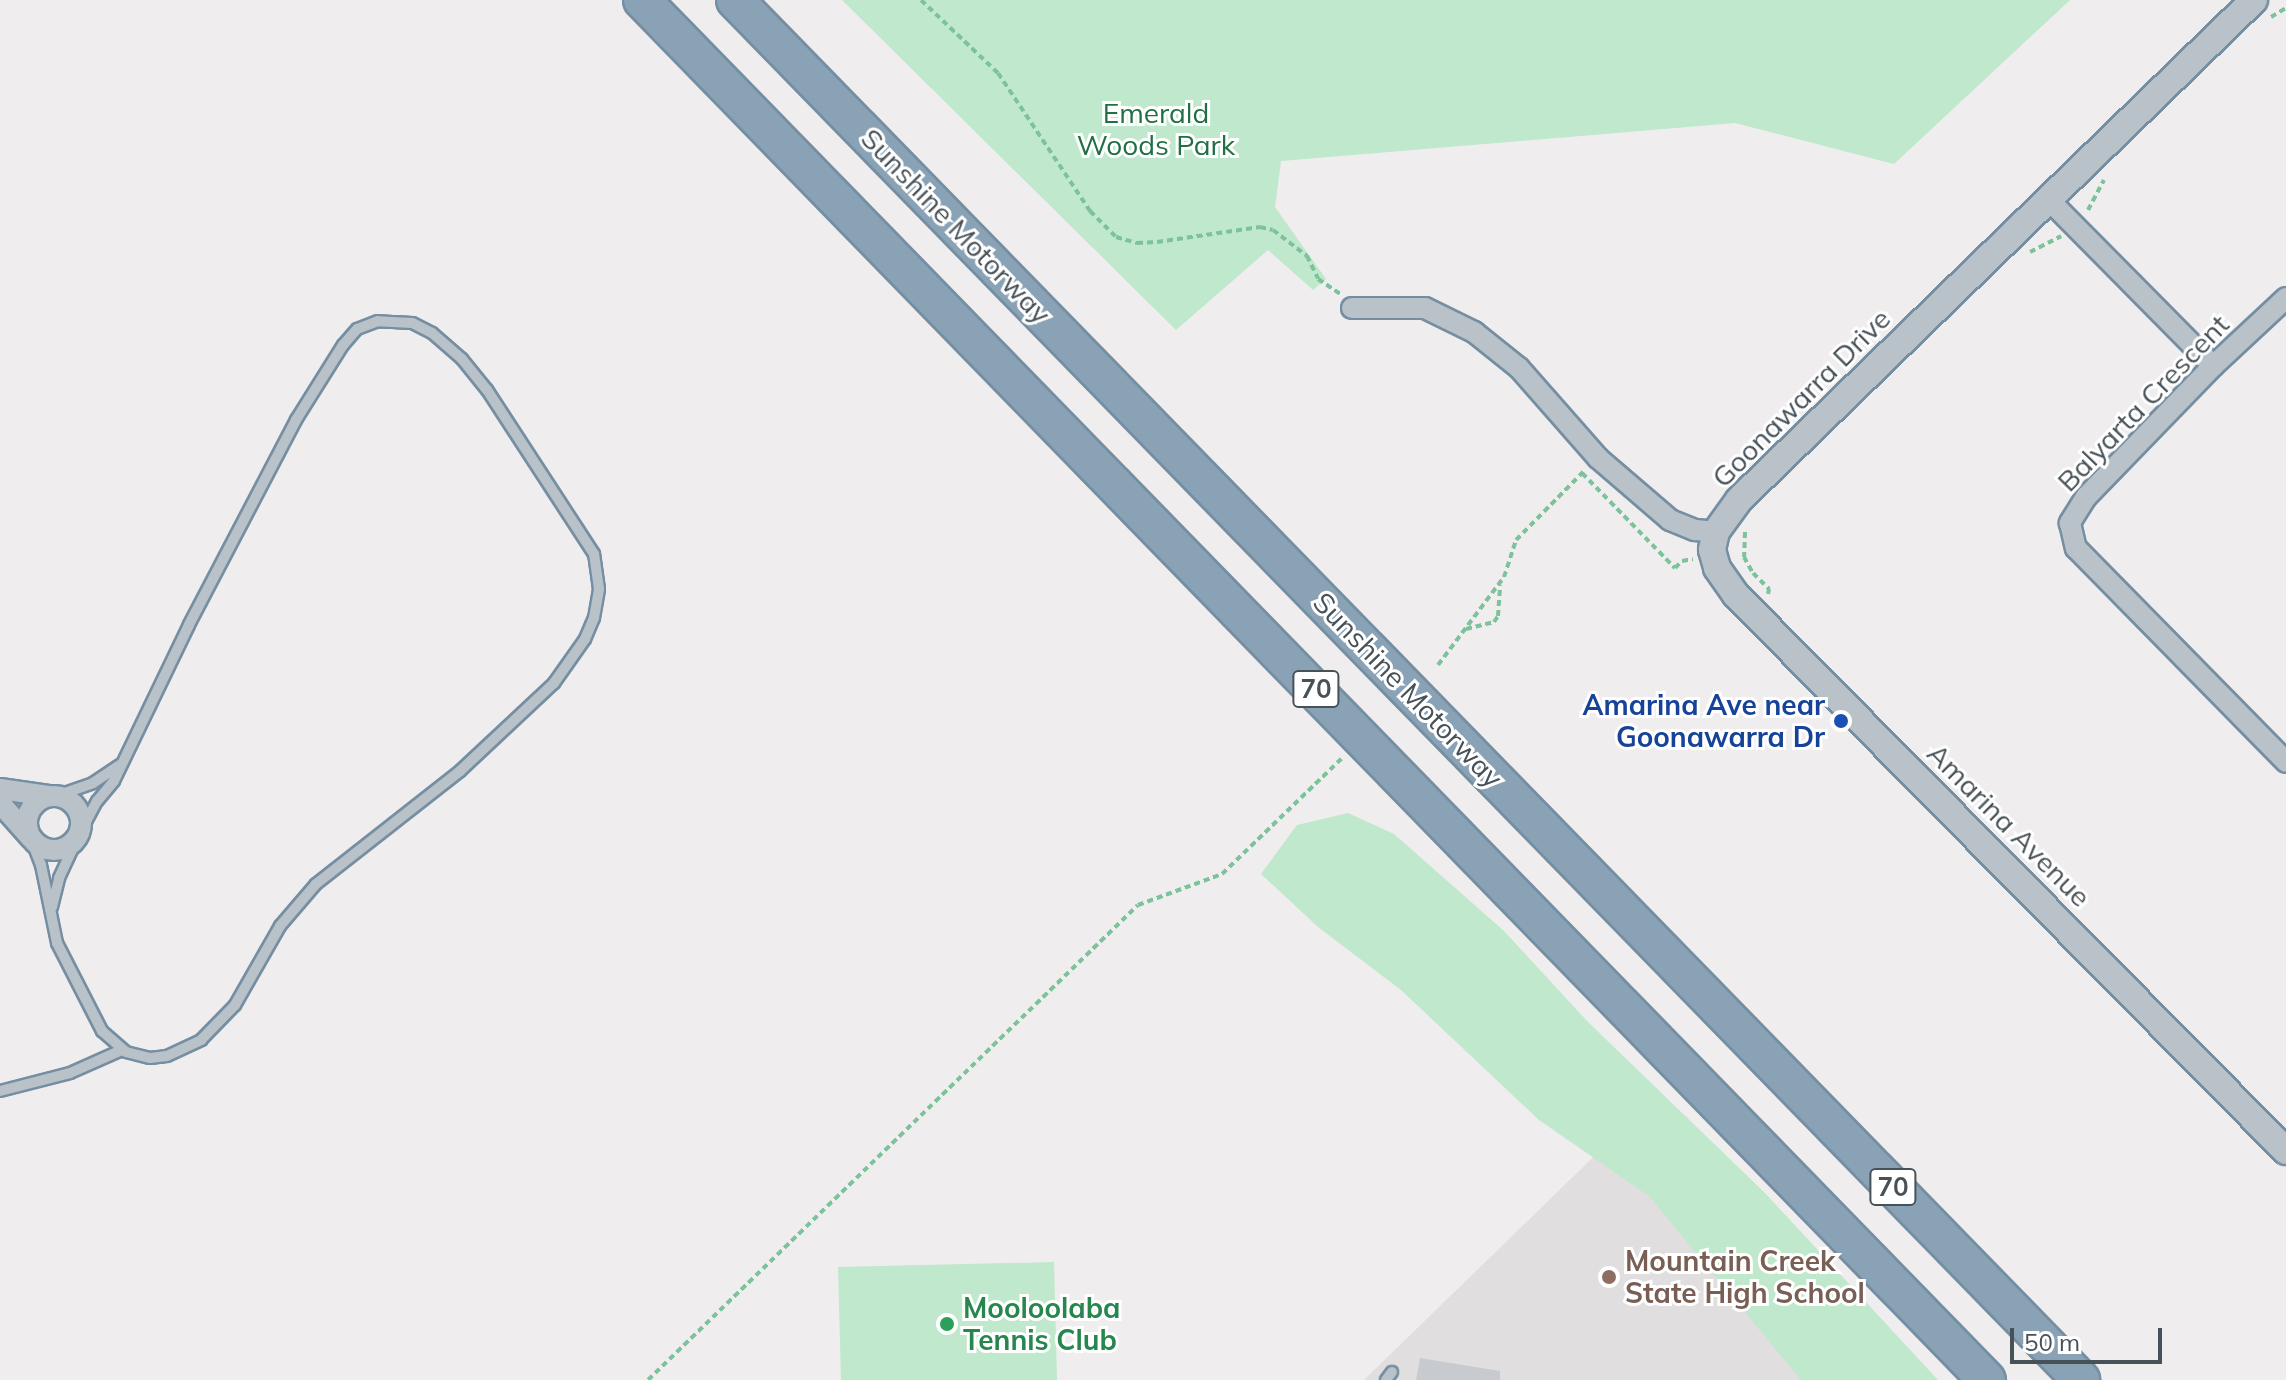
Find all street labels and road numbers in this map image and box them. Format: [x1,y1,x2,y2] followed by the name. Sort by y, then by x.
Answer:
[854,122,1058,330] street label: Sunshine Motorway
[1705,302,1897,494] street label: Goonawarra Drive
[2050,308,2236,498] street label: Balyarta Crescent
[1306,586,1510,794] street label: Sunshine Motorway
[1292,667,1340,711] road number: 70
[1920,736,2098,914] street label: Amarina Avenue
[1869,1165,1917,1209] road number: 70

